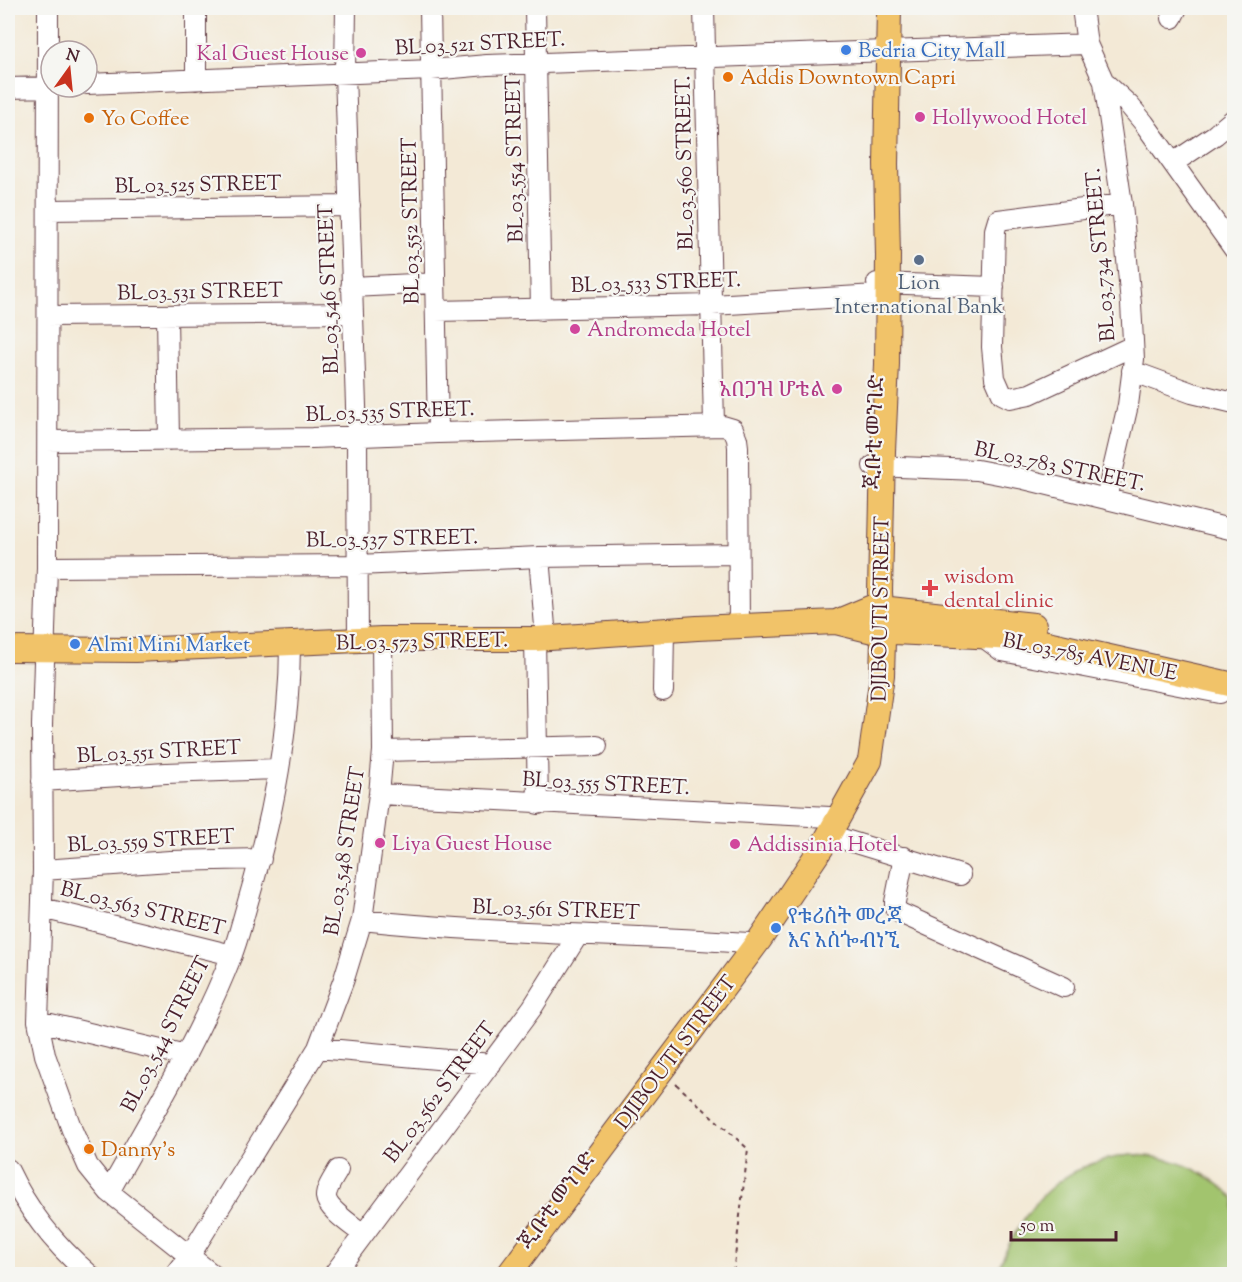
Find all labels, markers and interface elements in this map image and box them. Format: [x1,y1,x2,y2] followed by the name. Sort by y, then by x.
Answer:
[394,26,566,64] street label: BL_03_521 STREET.
[858,37,1006,67] place label: Bedria City Mall
[39,39,99,99] north arrow
[197,40,349,70] place label: Kal Guest House
[839,43,853,57] marker: Bedria City Mall
[63,44,82,70] text: N
[354,46,368,60] marker: Kal Guest House
[740,64,956,94] place label: Addis Downtown Capri
[721,70,735,84] marker: Addis Downtown Capri
[500,75,532,243] street label: BL_03_554 STREET
[669,75,703,251] street label: BL_03_560 STREET.
[932,104,1087,134] place label: Hollywood Hotel
[101,105,190,135] place label: Yo Coffee
[913,110,927,124] marker: Hollywood Hotel
[82,111,96,125] marker: Yo Coffee
[396,137,428,305] street label: BL_03_552 STREET
[1079,167,1125,343] street label: BL_03_734 STREET.
[114,170,282,202] street label: BL_03_525 STREET
[312,203,348,375] street label: BL_03_546 STREET
[912,253,926,267] marker: Lion International Bank
[570,266,742,302] street label: BL_03_533 STREET.
[834,269,1004,323] place label: Lion International Bank
[117,277,283,309] street label: BL_03_531 STREET
[587,316,751,346] place label: Andromeda Hotel
[568,322,582,336] marker: Andromeda Hotel
[859,374,893,490] street label: ጂቡቲ መንገድ
[719,376,825,406] place label: አበጋዝ ሆቴል
[830,382,844,396] marker: አበጋዝ ሆቴል
[305,395,475,431] street label: BL_03_535 STREET.
[971,435,1148,501] street label: BL_03_783 STREET.
[865,516,899,702] street label: DJIBOUTI STREET
[306,523,479,557] street label: BL_03_537 STREET.
[944,563,1054,617] place label: wisdom dental clinic
[921,579,939,597] marker: wisdom dental clinic
[336,626,509,660] street label: BL_03_573 STREET.
[1000,626,1180,690] street label: BL_03_785 AVENUE
[87,631,250,661] place label: Almi Mini Market
[68,637,82,651] marker: Almi Mini Market
[76,734,242,772] street label: BL_03_551 STREET
[318,764,374,938] street label: BL_03_548 STREET
[521,766,691,804] street label: BL_03_555 STREET.
[67,823,236,861] street label: BL_03_559 STREET
[392,830,552,860] place label: Liya Guest House
[747,831,898,861] place label: Addissinia Hotel
[373,836,387,850] marker: Liya Guest House
[728,837,742,851] marker: Addissinia Hotel
[57,875,228,945] street label: BL_03_563 STREET
[472,893,640,929] street label: BL_03_561 STREET
[788,903,902,957] place label: የቱሪስት መረጃ እና አስጐብነኚ
[769,921,783,935] marker: የቱሪስት መረጃ እና አስጐብነኚ
[115,952,219,1118] street label: BL_03_544 STREET
[609,970,745,1136] street label: DJIBOUTI STREET
[377,1016,504,1170] street label: BL_03_562 STREET
[101,1136,175,1166] place label: Danny’s
[82,1142,96,1156] marker: Danny’s
[513,1146,605,1256] street label: ጂቡቲ መንገድ
[1011,1204,1116,1242] scale bar
[1019,1214,1055,1240] text: 50 m

